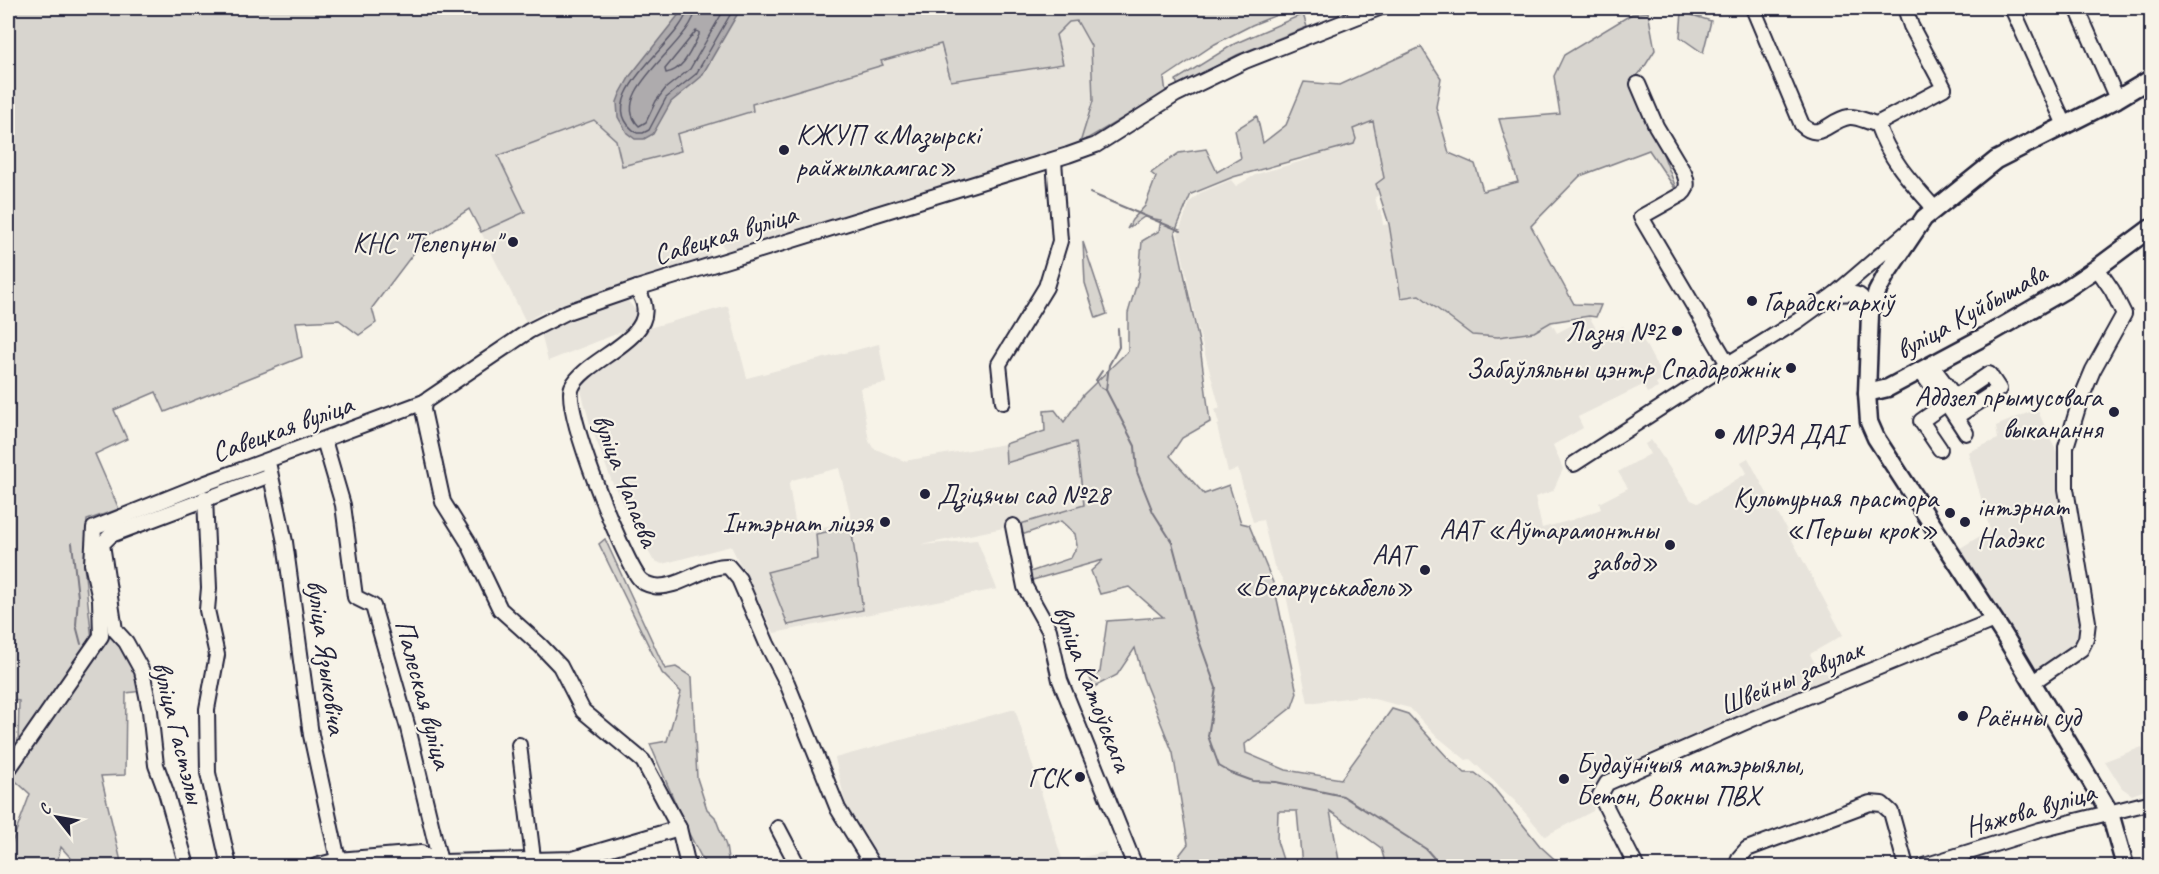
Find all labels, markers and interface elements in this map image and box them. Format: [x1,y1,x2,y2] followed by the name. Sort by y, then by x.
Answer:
[796,117,984,184] place label: КЖУП «Мазырскі райжылкамгас»
[777,143,791,157] marker: КЖУП «Мазырскі райжылкамгас»
[649,195,803,272] street label: Савецкая вуліца
[353,225,506,260] place label: КНС "Телепуны"
[506,235,520,249] marker: КНС "Телепуны"
[1889,254,2054,367] street label: вуліца Куйбышава
[1764,284,1896,319] place label: Гарадскі архіў
[1745,294,1759,308] marker: Гарадскі архіў
[1566,314,1667,350] place label: Лазня №2
[1670,324,1684,338] marker: Лазня №2
[1466,351,1782,386] place label: Забаўляльны цэнтр Спадарожнік
[1784,361,1798,375] marker: Забаўляльны цэнтр Спадарожнік
[1915,379,2104,446] place label: Аддзел прымусовага выканання
[206,386,359,470] street label: Савецкая вуліца
[2107,405,2121,419] marker: Аддзел прымусовага выканання
[585,408,668,553] street label: вуліца Чапаева
[1732,417,1851,452] place label: МРЭА ДАІ
[1713,427,1727,441] marker: МРЭА ДАІ
[937,477,1112,513] place label: Дзіцячы сад №28
[1733,480,1940,547] place label: Культурная прастора «Першы крок»
[918,487,932,501] marker: Дзіцячы сад №28
[1977,489,2071,556] place label: інтэрнат Надэкс
[722,505,874,540] place label: Інтэрнат ліцэя
[1943,506,1957,520] marker: Культурная прастора «Першы крок»
[1439,512,1660,580] place label: ААТ «Аўтарамонтны завод»
[878,515,892,529] marker: Інтэрнат ліцэя
[1958,515,1972,529] marker: інтэрнат Надэкс
[1234,537,1419,604] place label: ААТ «Беларуськабель»
[1663,538,1677,552] marker: ААТ «Аўтарамонтны завод»
[1418,563,1432,577] marker: ААТ «Беларуськабель»
[299,577,355,738] street label: вуліца Языковіча
[1045,600,1141,778] street label: вуліца Катоўскага
[387,616,461,774] street label: Палеская вуліца
[1714,630,1871,724] street label: Швейны завулак
[145,658,214,809] street label: вуліца Гастэлы
[1975,699,2083,734] place label: Раённы суд
[1956,709,1970,723] marker: Раённы суд
[1576,746,1804,813] place label: Будаўнічыя матэрыялы, Бетон, Вокны ПВХ
[1028,760,1072,795] place label: ГСК
[1073,770,1087,784] marker: ГСК
[1557,772,1571,786] marker: Будаўнічыя матэрыялы, Бетон, Вокны ПВХ
[1961,773,2101,844] street label: Няжова вуліца
[27,787,87,847] north arrow
[34,799,57,818] text: С

